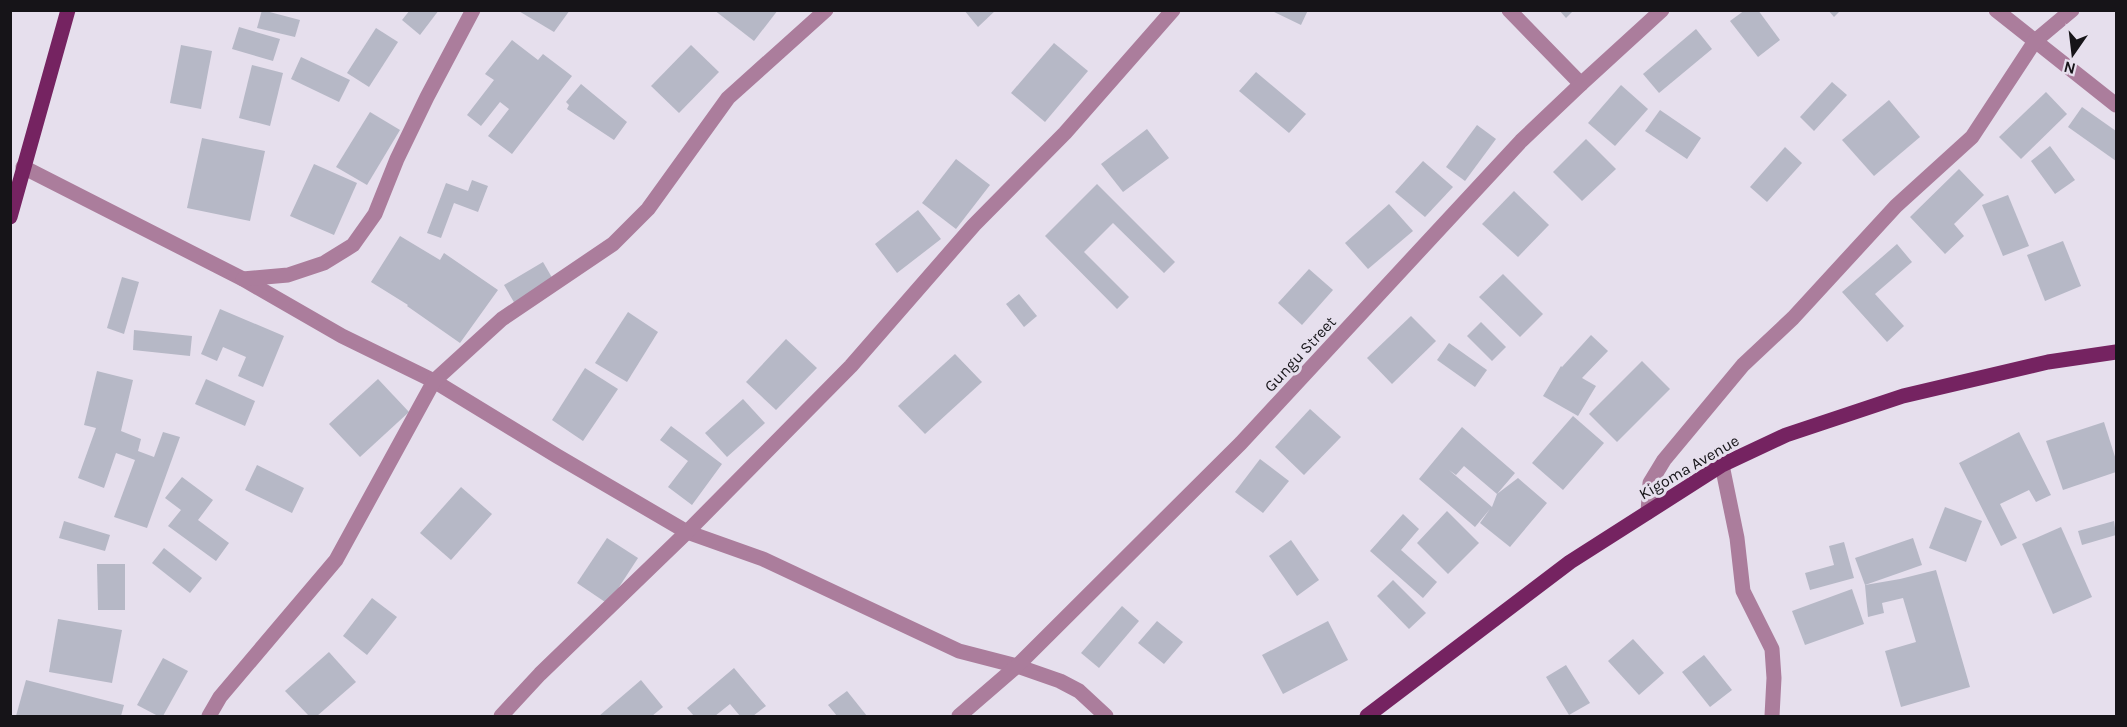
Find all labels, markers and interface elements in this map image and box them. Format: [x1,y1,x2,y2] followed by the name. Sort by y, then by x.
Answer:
[2043,24,2103,84] north arrow
[2062,57,2077,79] text: N
[1260,312,1340,396] street label: Gungu Street
[1636,431,1742,503] street label: Kigoma Avenue

